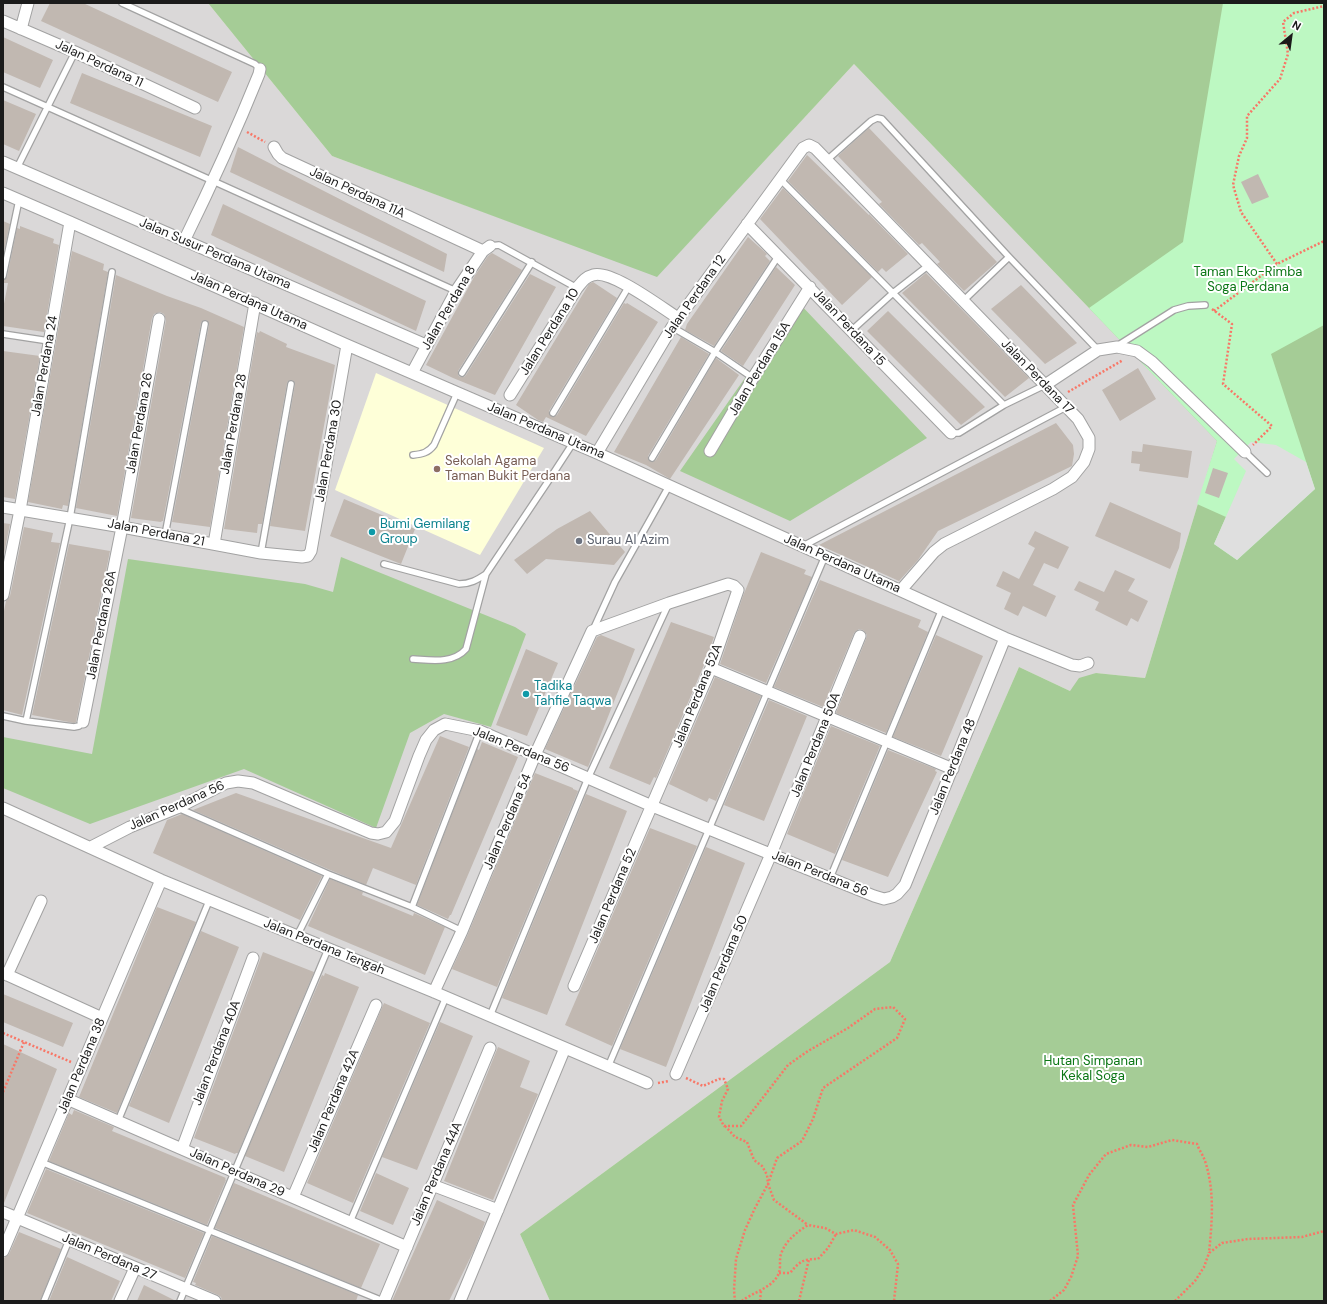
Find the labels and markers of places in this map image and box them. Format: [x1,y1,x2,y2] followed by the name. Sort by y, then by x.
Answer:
[445,454,570,485] place label: Sekolah Agama Taman Bukit Perdana
[432,464,442,474] marker: Sekolah Agama Taman Bukit Perdana
[380,517,470,548] place label: Bumi Gemilang Group
[367,527,377,537] marker: Bumi Gemilang Group
[587,533,669,549] place label: Surau Al Azim
[574,536,584,546] marker: Surau Al Azim
[534,679,611,710] place label: Tadika Tahfie Taqwa
[521,689,531,699] marker: Tadika Tahfie Taqwa

